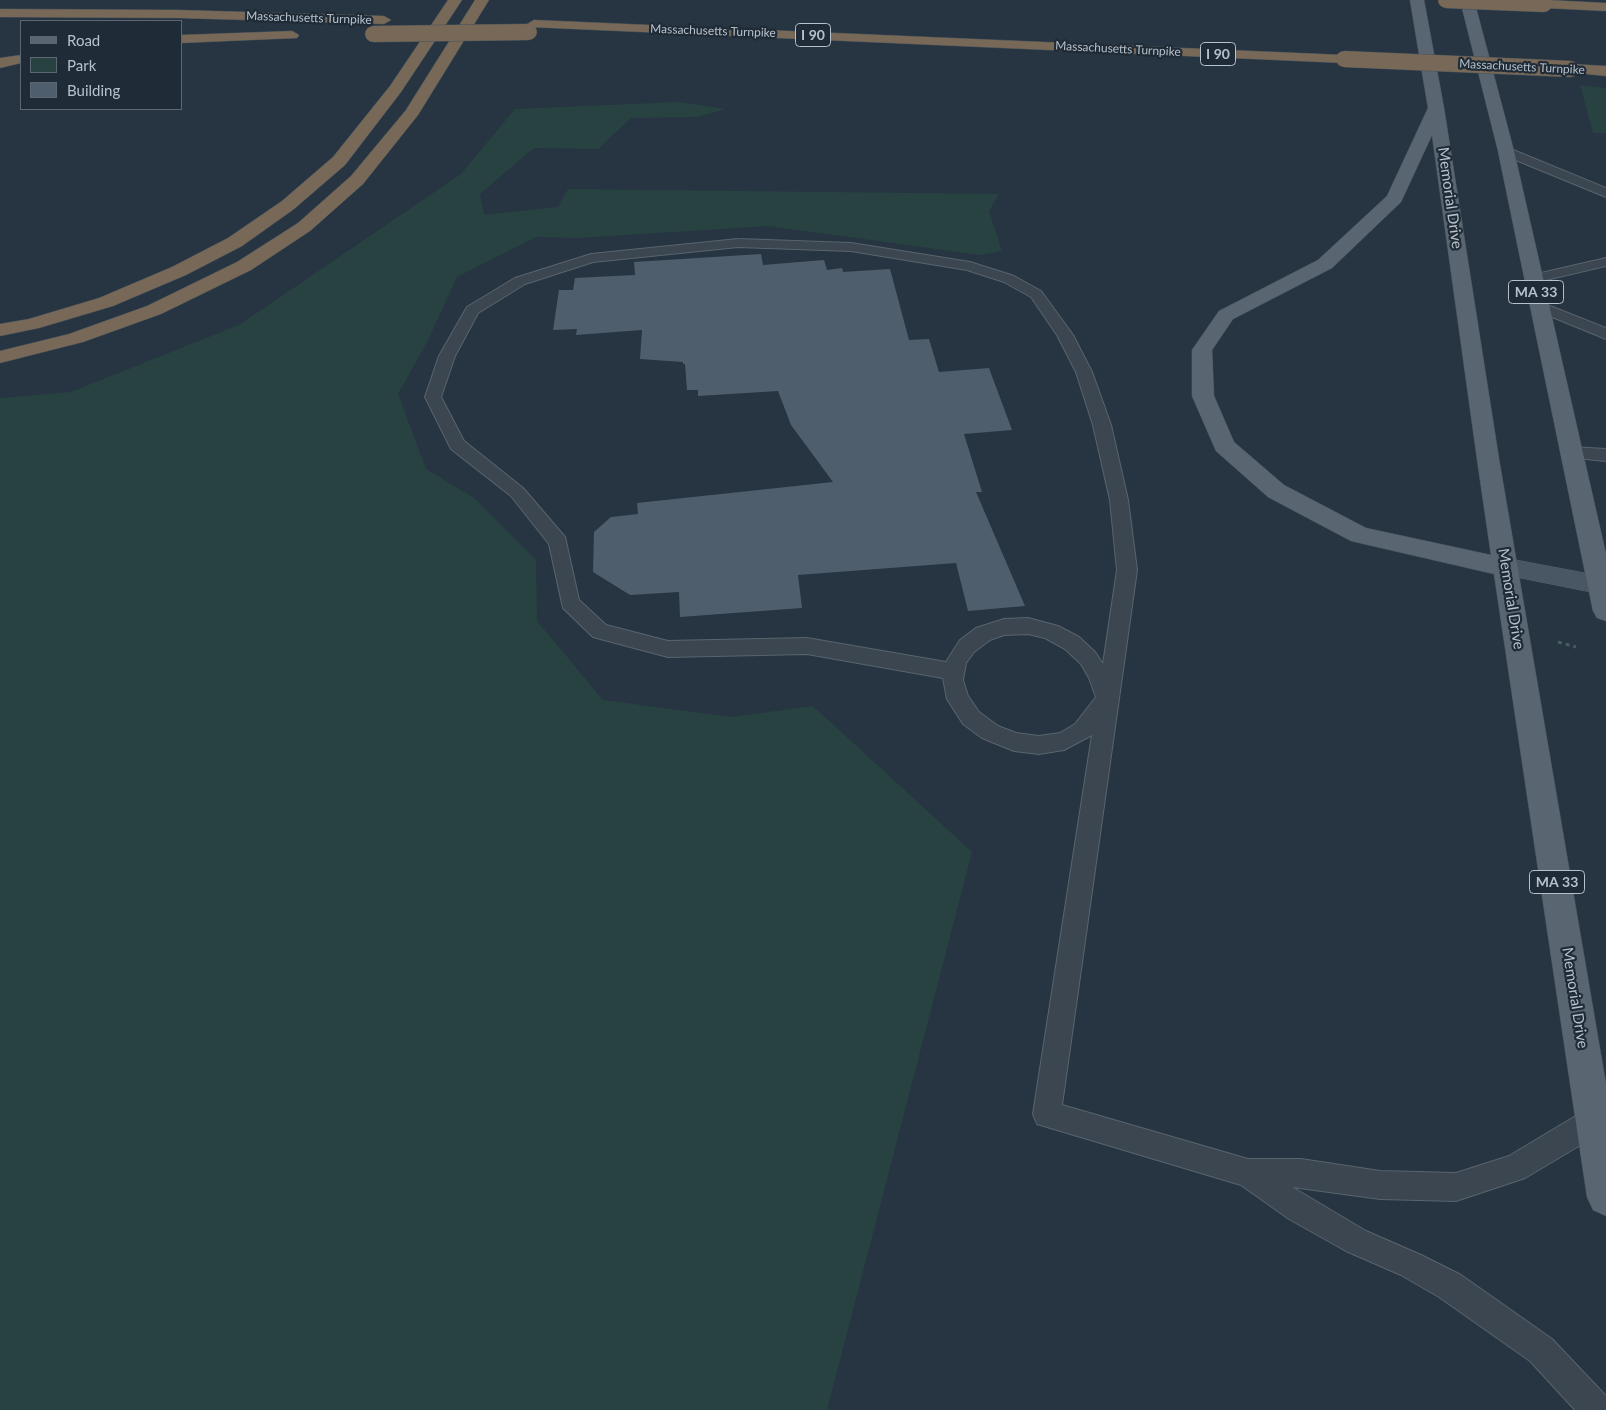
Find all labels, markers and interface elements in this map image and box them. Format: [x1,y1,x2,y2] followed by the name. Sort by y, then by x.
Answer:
[246,9,372,27] street label: Massachusetts Turnpike
[20,20,182,110] legend
[650,22,776,40] street label: Massachusetts Turnpike
[796,24,830,46] road number: I 90
[67,31,100,49] text: Road
[1055,39,1181,59] street label: Massachusetts Turnpike
[1200,42,1236,66] road number: I 90
[67,56,96,74] text: Park
[1459,57,1585,77] street label: Massachusetts Turnpike
[67,81,120,99] text: Building
[1434,146,1466,250] street label: Memorial Drive
[1508,280,1564,304] road number: MA 33
[1494,547,1528,651] street label: Memorial Drive
[1530,870,1584,894] road number: MA 33
[1558,946,1592,1050] street label: Memorial Drive

